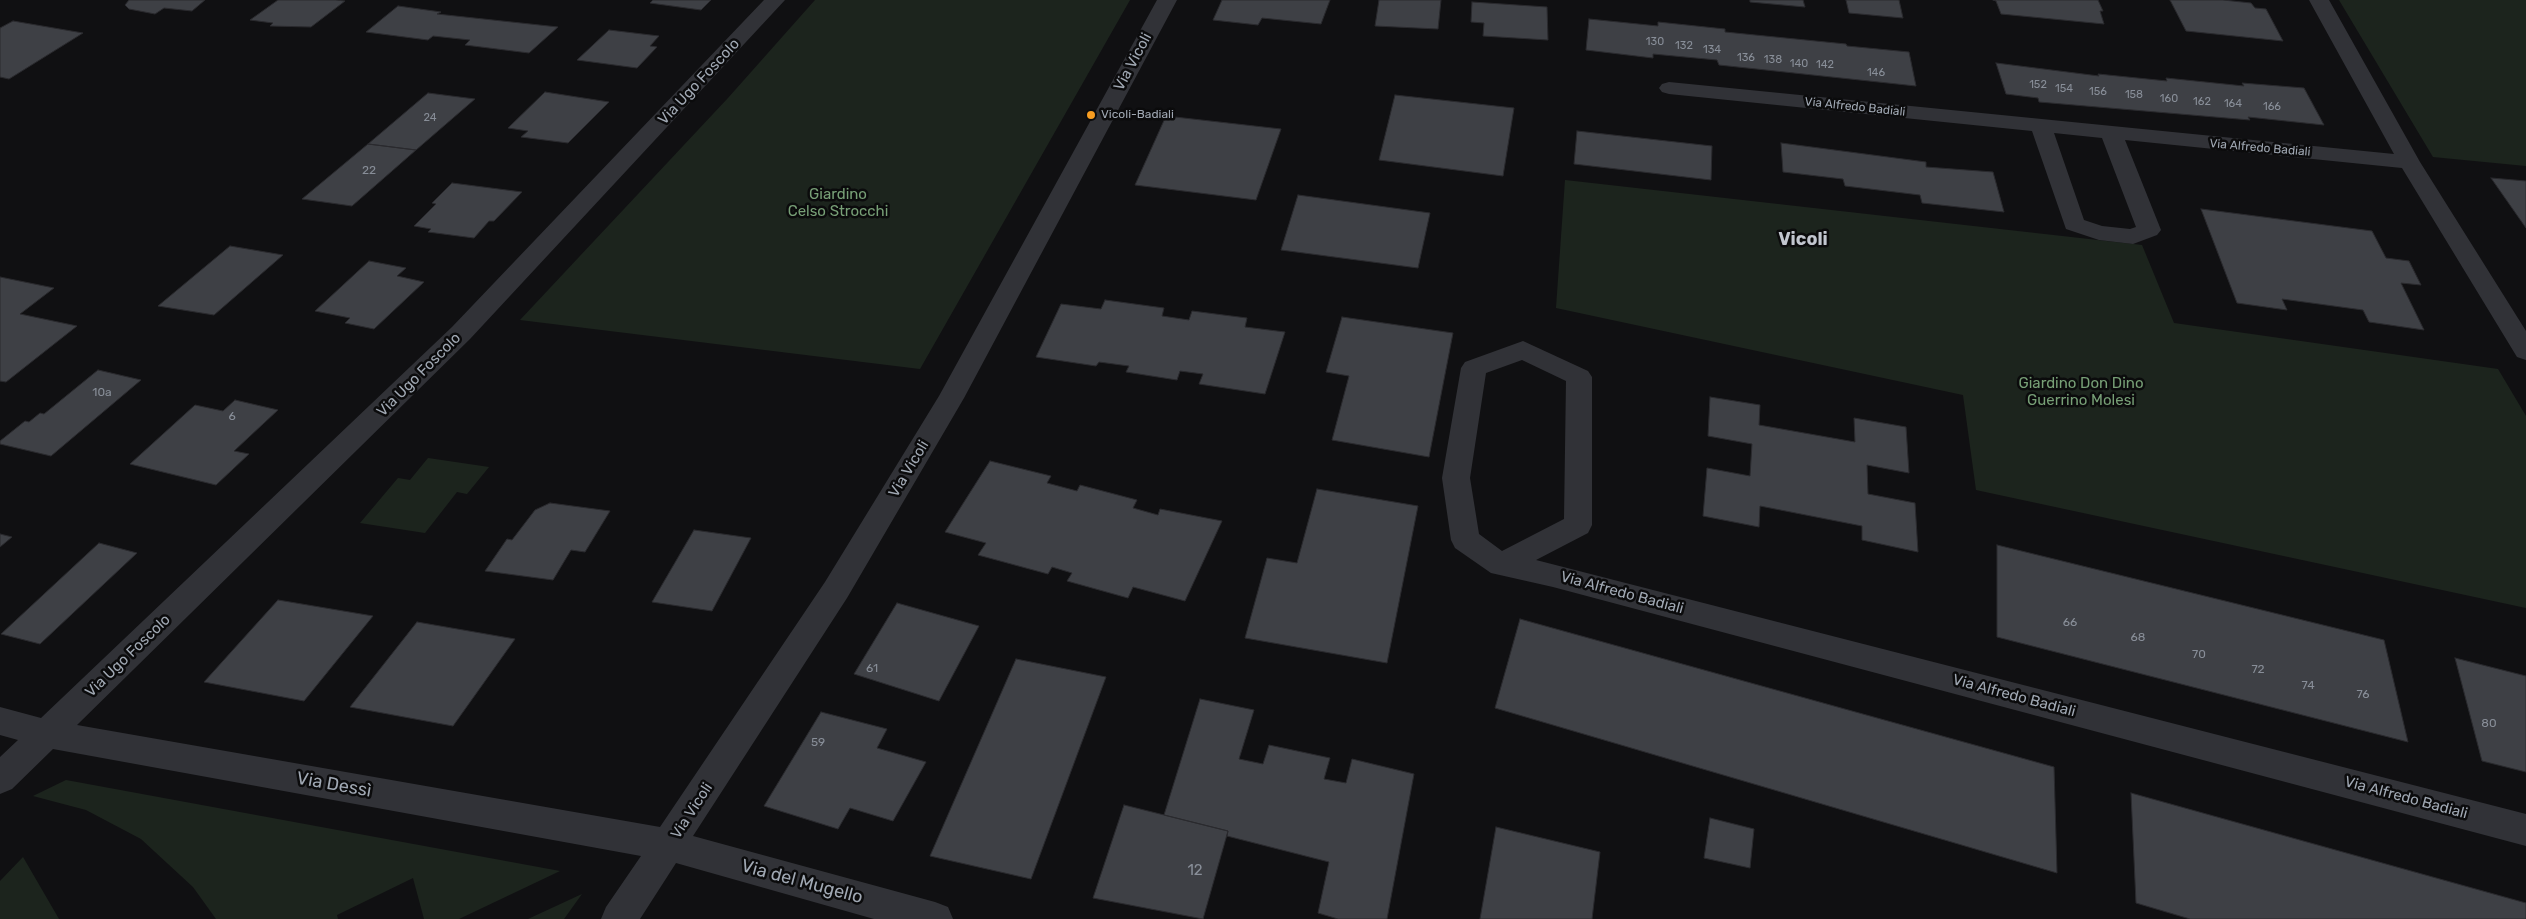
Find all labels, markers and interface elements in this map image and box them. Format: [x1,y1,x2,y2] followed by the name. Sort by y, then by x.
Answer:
[1110,30,1156,94] street label: Via Vicoli
[655,35,743,129] street label: Via Ugo Foscolo
[1646,35,1664,49] house number: 130
[1675,39,1693,53] house number: 132
[1703,43,1721,57] house number: 134
[1737,51,1755,65] house number: 136
[1764,53,1782,67] house number: 138
[1790,57,1808,71] house number: 140
[1816,58,1834,72] house number: 142
[1867,66,1885,80] house number: 146
[2029,78,2047,92] house number: 152
[2055,82,2073,96] house number: 154
[2089,85,2107,99] house number: 156
[2125,88,2143,102] house number: 158
[2160,92,2178,106] house number: 160
[1804,95,1906,119] street label: Via Alfredo Badiali
[2193,95,2211,109] house number: 162
[2224,97,2242,111] house number: 164
[2263,100,2281,114] house number: 166
[1101,108,1174,122] place label: Vicoli-Badiali
[1085,109,1097,121] marker: Vicoli-Badiali
[423,111,437,125] house number: 24
[2209,136,2311,160] street label: Via Alfredo Badiali
[362,164,376,178] house number: 22
[788,186,888,221] park label: Giardino Celso Strocchi
[1778,229,1828,251] district label: Vicoli
[373,329,465,421] street label: Via Ugo Foscolo
[2019,375,2143,410] park label: Giardino Don Dino Guerrino Molesi
[92,386,112,400] house number: 10a
[228,410,236,424] house number: 6
[885,437,933,501] street label: Via Vicoli
[1559,568,1685,618] street label: Via Alfredo Badiali
[82,611,174,701] street label: Via Ugo Foscolo
[2063,616,2077,630] house number: 66
[2131,631,2145,645] house number: 68
[2192,648,2206,662] house number: 70
[866,662,878,676] house number: 61
[2251,663,2265,677] house number: 72
[1951,671,2077,721] street label: Via Alfredo Badiali
[2301,679,2315,693] house number: 74
[2356,688,2370,702] house number: 76
[2481,717,2497,731] house number: 80
[811,736,825,750] house number: 59
[295,768,373,802] street label: Via Dessì
[2343,773,2469,823] street label: Via Alfredo Badiali
[667,780,717,842] street label: Via Vicoli
[739,855,865,909] street label: Via del Mugello
[1187,862,1203,880] house number: 12

